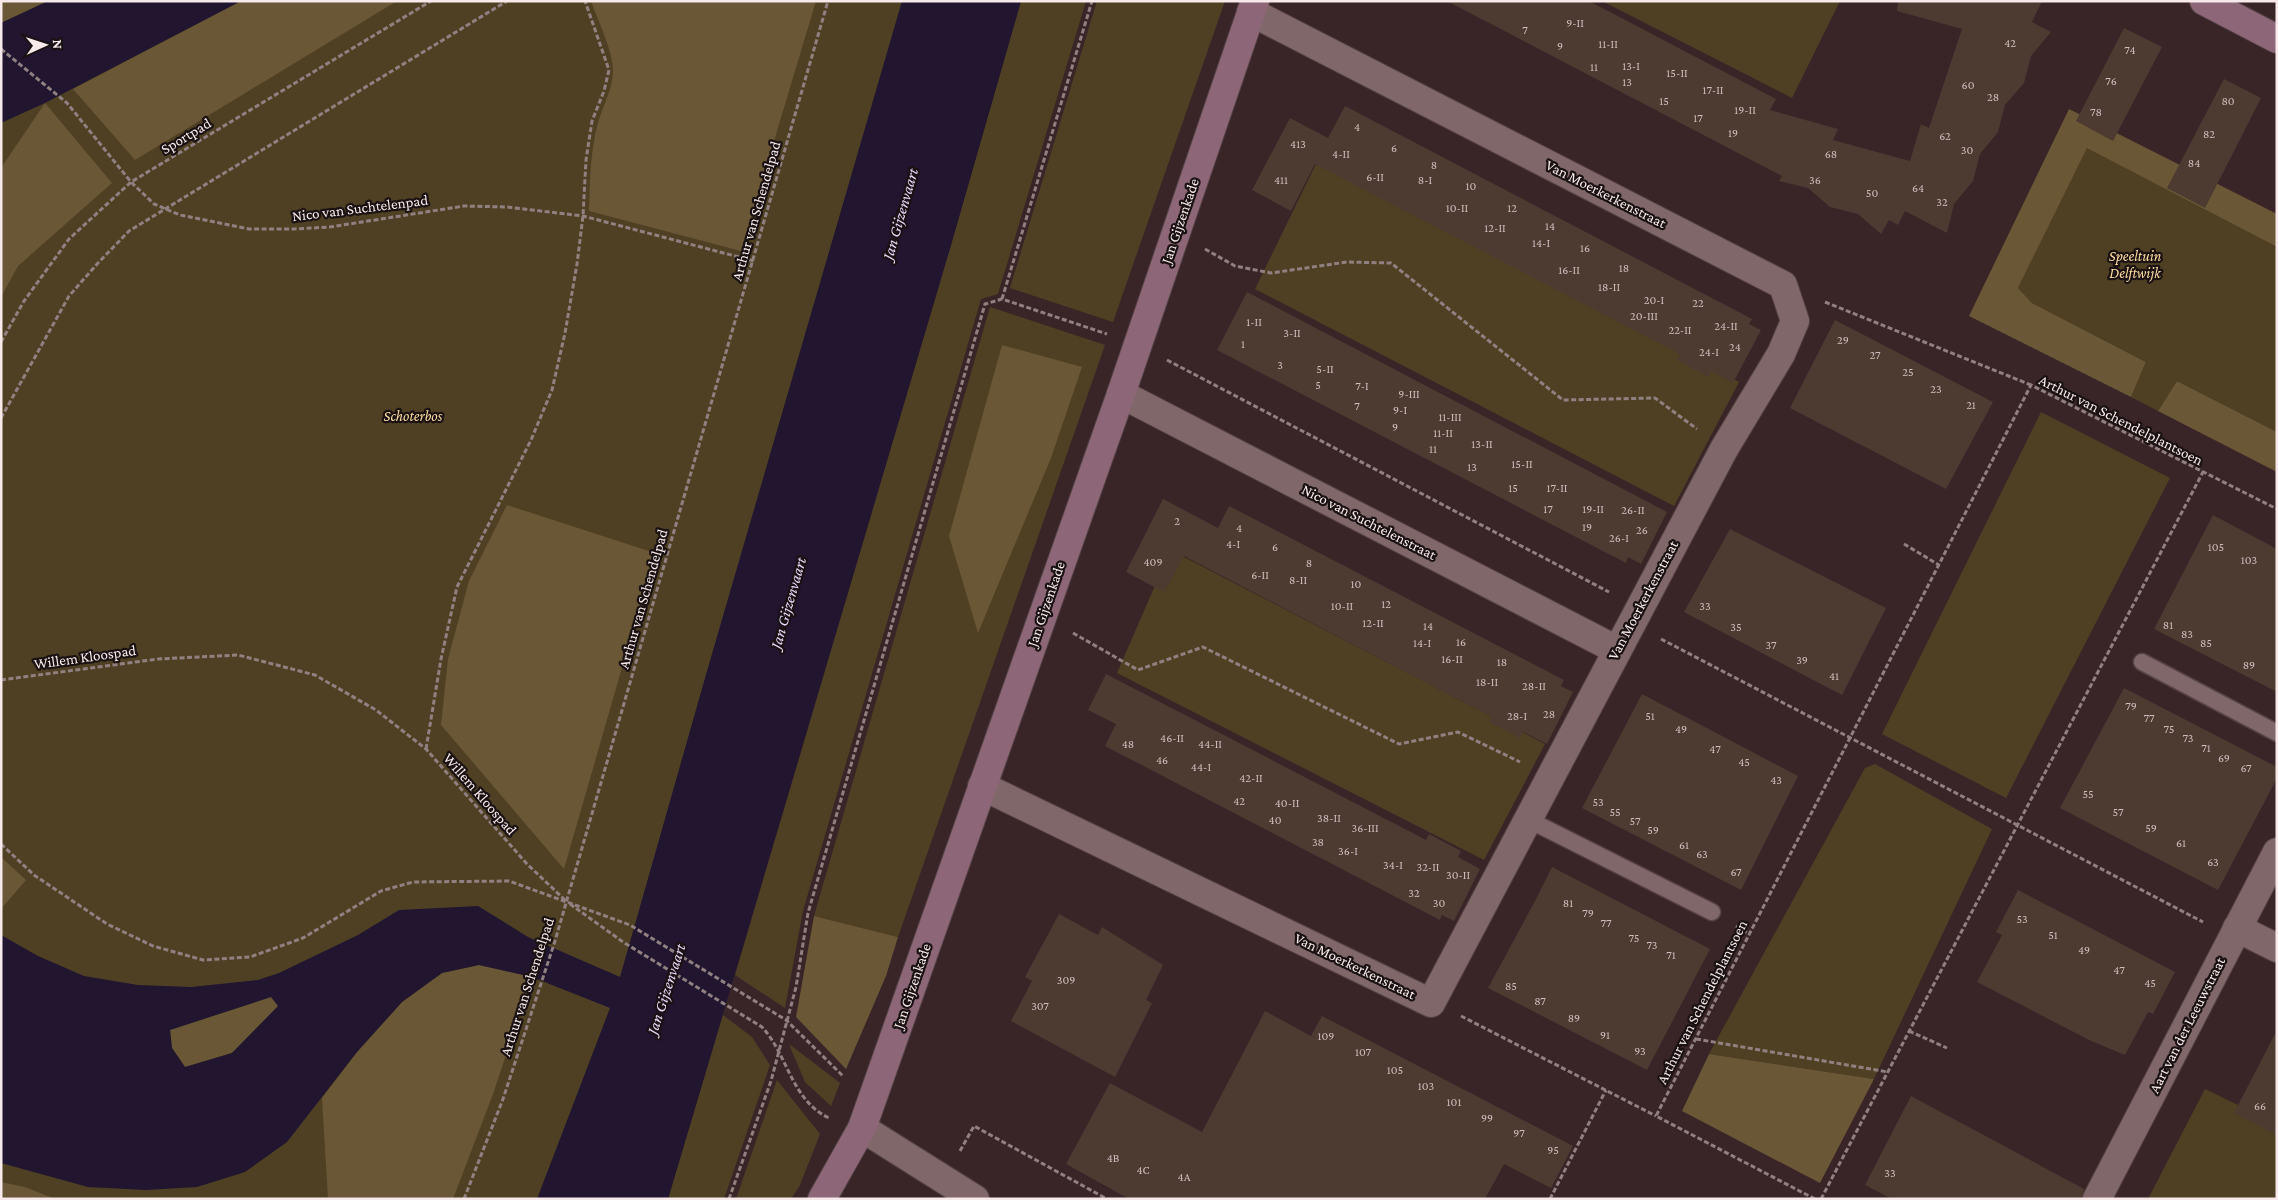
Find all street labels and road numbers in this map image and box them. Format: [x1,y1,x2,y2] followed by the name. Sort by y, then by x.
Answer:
[158,115,214,158] street label: Sportpad
[728,139,785,283] street label: Arthur van Schendelpad
[1543,157,1670,232] street label: Van Moerkerkenstraat
[1157,176,1203,268] street label: Jan Gijzenkade
[291,192,429,225] street label: Nico van Suchtelenpad
[2036,372,2205,469] street label: Arthur van Schendelplantsoen
[1299,481,1440,563] street label: Nico van Suchtelenstraat
[615,527,672,671] street label: Arthur van Schendelpad
[1605,537,1682,662] street label: Van Moerkerkenstraat
[1023,559,1069,651] street label: Jan Gijzenkade
[33,642,137,673] street label: Willem Kloospad
[439,750,520,839] street label: Willem Kloospad
[497,916,558,1059] street label: Arthur van Schendelpad
[1654,918,1751,1087] street label: Arthur van Schendelplantsoen
[1292,930,1419,1003] street label: Van Moerkerkenstraat
[889,941,935,1033] street label: Jan Gijzenkade
[2146,954,2229,1096] street label: Aart van der Leeuwstraat

